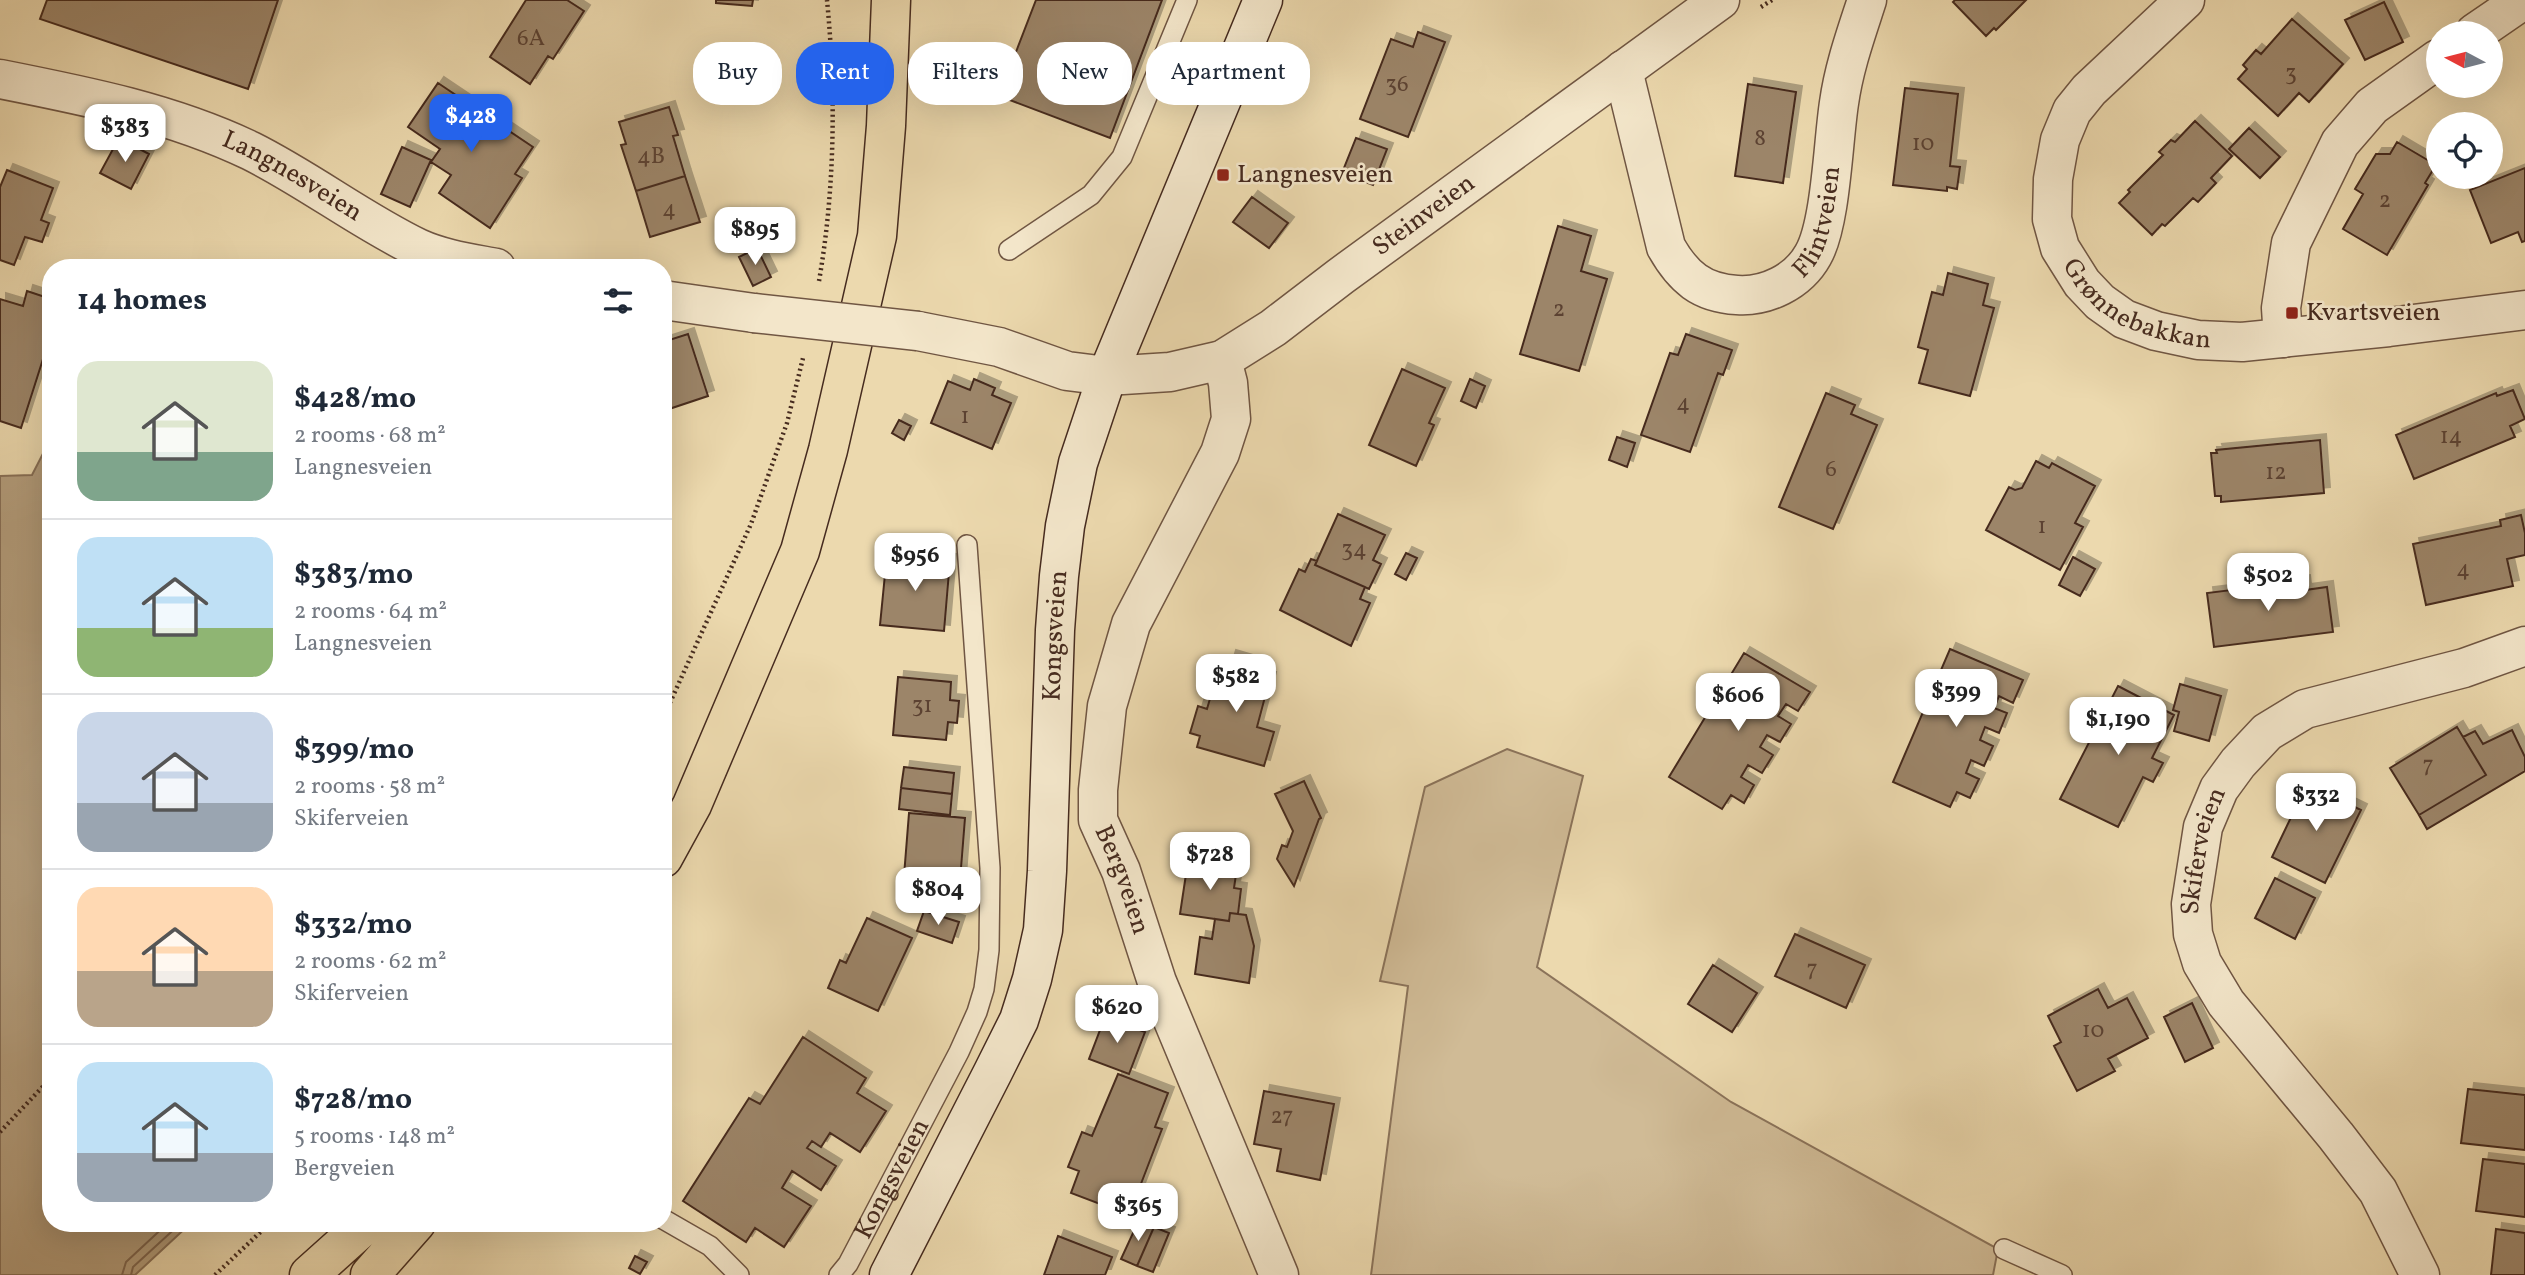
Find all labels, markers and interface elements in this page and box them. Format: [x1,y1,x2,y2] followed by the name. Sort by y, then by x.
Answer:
[2426,21,2502,98] north arrow
[2426,21,2503,189] map controls
[517,23,545,55] house number: 6A
[693,42,782,105] chip: Buy
[796,42,894,105] chip: Rent
[908,42,1023,105] chip: Filters
[1037,42,1132,105] chip: New
[1146,42,1310,105] chip: Apartment
[2285,58,2297,90] house number: 3
[1385,69,1409,101] house number: 36
[430,94,512,154] pin: $428
[445,101,497,133] text: $428
[84,104,166,164] pin: $383
[101,111,149,143] text: $383
[2426,112,2503,189] button: locate
[216,122,369,231] street label: Langnesveien
[1754,123,1766,155] house number: 8
[1912,128,1934,160] house number: 10
[637,141,665,173] house number: 4B
[1237,157,1393,193] place label: Langnesveien
[1784,164,1850,287] street label: Flintveien
[1365,166,1483,265] street label: Steinveien
[1215,167,1231,183] marker: Langnesveien
[2379,185,2391,217] house number: 2
[662,194,676,226] house number: 4
[714,208,796,267] pin: $895
[730,214,780,246] text: $895
[2053,252,2212,359] street label: Grønnebakkan
[77,280,207,322] text: 14 homes
[599,282,637,320] icon: filters
[1553,294,1565,326] house number: 2
[2306,295,2441,331] place label: Kvartsveien
[2284,305,2300,321] marker: Kvartsveien
[294,378,416,420] text: $428/mo
[1676,388,1690,420] house number: 4
[133,389,217,473] icon: home
[961,401,969,433] house number: 1
[294,420,446,452] text: 2 rooms · 68 m²
[2440,421,2462,453] house number: 14
[294,452,432,484] text: Langnesveien
[1825,454,1837,486] house number: 6
[2265,457,2287,489] house number: 12
[2038,511,2046,543] house number: 1
[874,534,956,593] pin: $956
[1341,534,1367,566] house number: 34
[890,540,940,572] text: $956
[294,554,413,596] text: $383/mo
[2227,554,2309,613] pin: $502
[2456,554,2470,586] house number: 4
[2243,560,2293,592] text: $502
[133,565,217,649] icon: home
[1035,569,1077,702] street label: Kongsveien
[294,596,447,628] text: 2 rooms · 64 m²
[294,628,432,660] text: Langnesveien
[1195,654,1277,714] pin: $582
[1212,661,1260,693] text: $582
[1915,670,1997,729] pin: $399
[1697,674,1779,733] pin: $606
[1931,676,1981,708] text: $399
[1712,680,1764,712] text: $606
[912,690,932,722] house number: 31
[2061,698,2175,757] pin: $1,190
[2085,704,2151,736] text: $1,190
[294,729,414,771] text: $399/mo
[133,740,217,824] icon: home
[2422,750,2434,782] house number: 7
[294,771,445,803] text: 2 rooms · 58 m²
[2275,774,2357,833] pin: $332
[2292,780,2340,812] text: $332
[2173,782,2236,916] street label: Skiferveien
[294,803,409,835] text: Skiferveien
[1085,819,1158,939] street label: Bergveien
[1169,832,1251,892] pin: $728
[1186,839,1234,871] text: $728
[897,867,979,927] pin: $804
[911,874,965,906] text: $804
[294,904,412,946] text: $332/mo
[133,915,217,999] icon: home
[294,946,446,978] text: 2 rooms · 62 m²
[1806,954,1818,986] house number: 7
[294,978,409,1010] text: Skiferveien
[1076,986,1158,1045] pin: $620
[1091,992,1143,1024] text: $620
[2082,1015,2104,1047] house number: 10
[294,1079,412,1121] text: $728/mo
[133,1090,217,1174] icon: home
[1271,1101,1293,1133] house number: 27
[846,1113,939,1246] street label: Kongsveien
[294,1121,455,1153] text: 5 rooms · 148 m²
[294,1153,395,1185] text: Bergveien
[1097,1184,1179,1243] pin: $365
[1114,1190,1162,1222] text: $365

